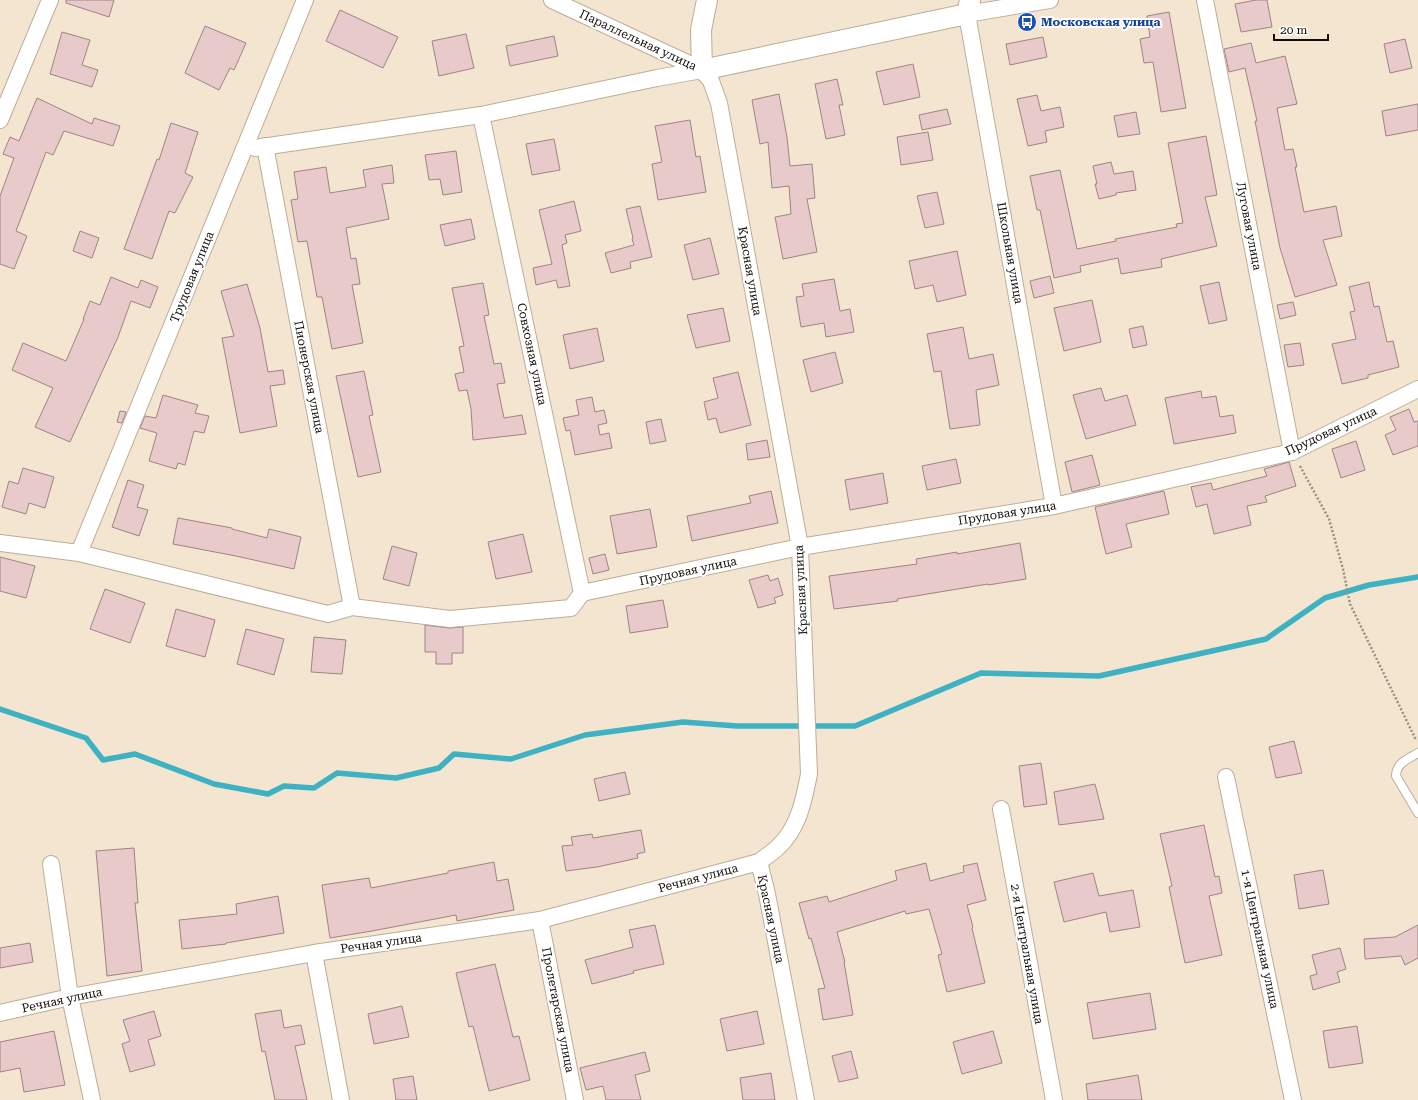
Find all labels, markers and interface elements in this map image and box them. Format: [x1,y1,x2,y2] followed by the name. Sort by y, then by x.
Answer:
[577,7,699,73] street label: Параллельная улица
[1016,11,1038,33] bus stop icon: Московская улица
[1041,15,1161,29] place label: Московская улица
[1274,16,1328,42] scale bar
[1280,23,1307,37] text: 20 m
[1234,181,1265,272] street label: Луговая улица
[994,201,1026,305] street label: Школьная улица
[735,225,765,317] street label: Красная улица
[167,229,217,325] street label: Трудовая улица
[514,302,550,407] street label: Совхозная улица
[291,320,327,435] street label: Пионерская улица
[1283,404,1379,458] street label: Прудовая улица
[957,498,1058,528] street label: Прудовая улица
[792,544,810,635] street label: Красная улица
[638,554,738,588] street label: Прудовая улица
[657,860,740,895] street label: Речная улица
[1238,868,1282,1010] street label: 1-я Центральная улица
[755,873,787,965] street label: Красная улица
[1008,883,1046,1026] street label: 2-я Центральная улица
[339,930,423,956] street label: Речная улица
[539,946,577,1074] street label: Пролетарская улица
[20,985,104,1015] street label: Речная улица

